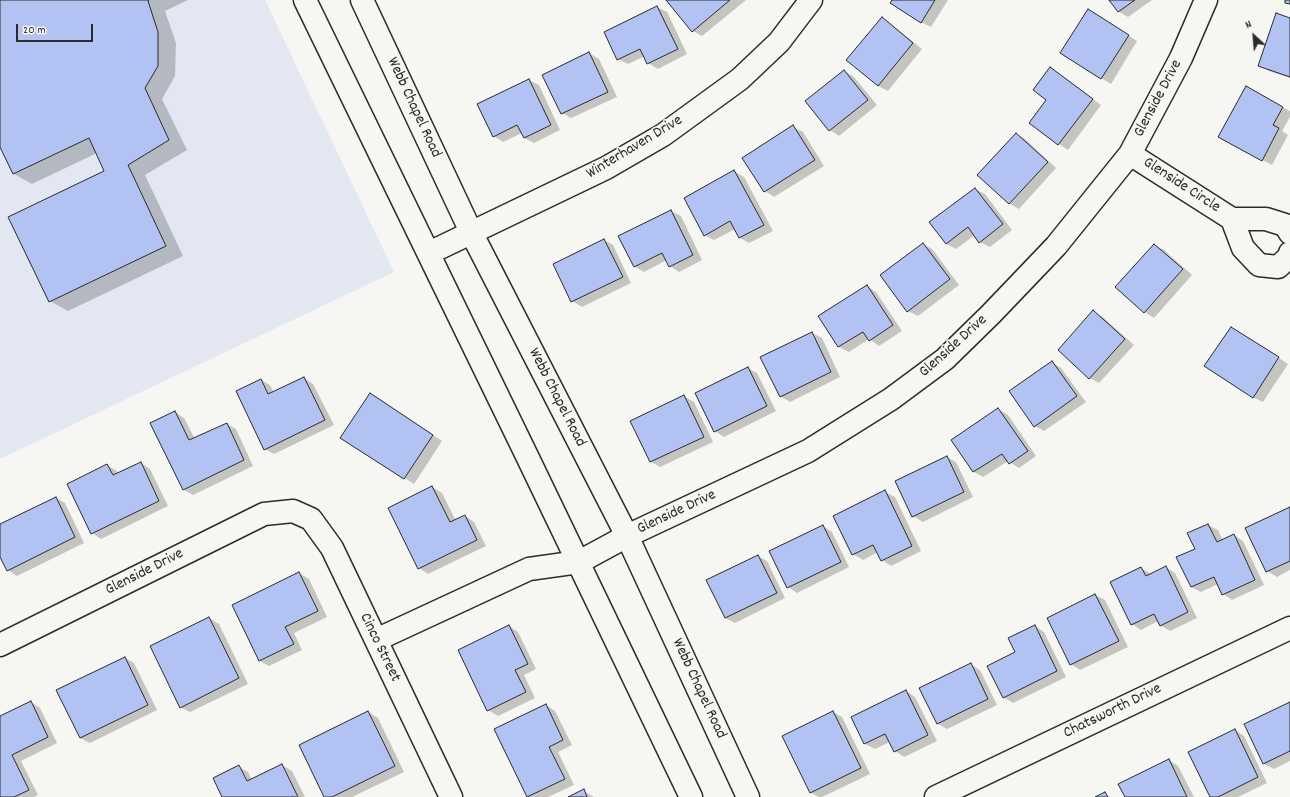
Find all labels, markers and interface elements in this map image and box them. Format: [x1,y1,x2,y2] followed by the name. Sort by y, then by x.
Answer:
[18,16,95,42] scale bar
[1234,16,1274,56] north arrow
[1243,17,1255,34] text: N
[23,22,46,39] text: 20 m
[381,55,445,161] street label: Webb Chapel Road
[1131,57,1187,141] street label: Glenside Drive
[583,112,687,184] street label: Winterhaven Drive
[1139,154,1223,218] street label: Glenside Circle
[916,311,992,383] street label: Glenside Drive
[523,345,589,451] street label: Webb Chapel Road
[634,486,720,540] street label: Glenside Drive
[103,545,187,601] street label: Glenside Drive
[354,610,404,686] street label: Cinco Street
[666,636,730,742] street label: Webb Chapel Road
[1061,680,1165,744] street label: Chatsworth Drive

